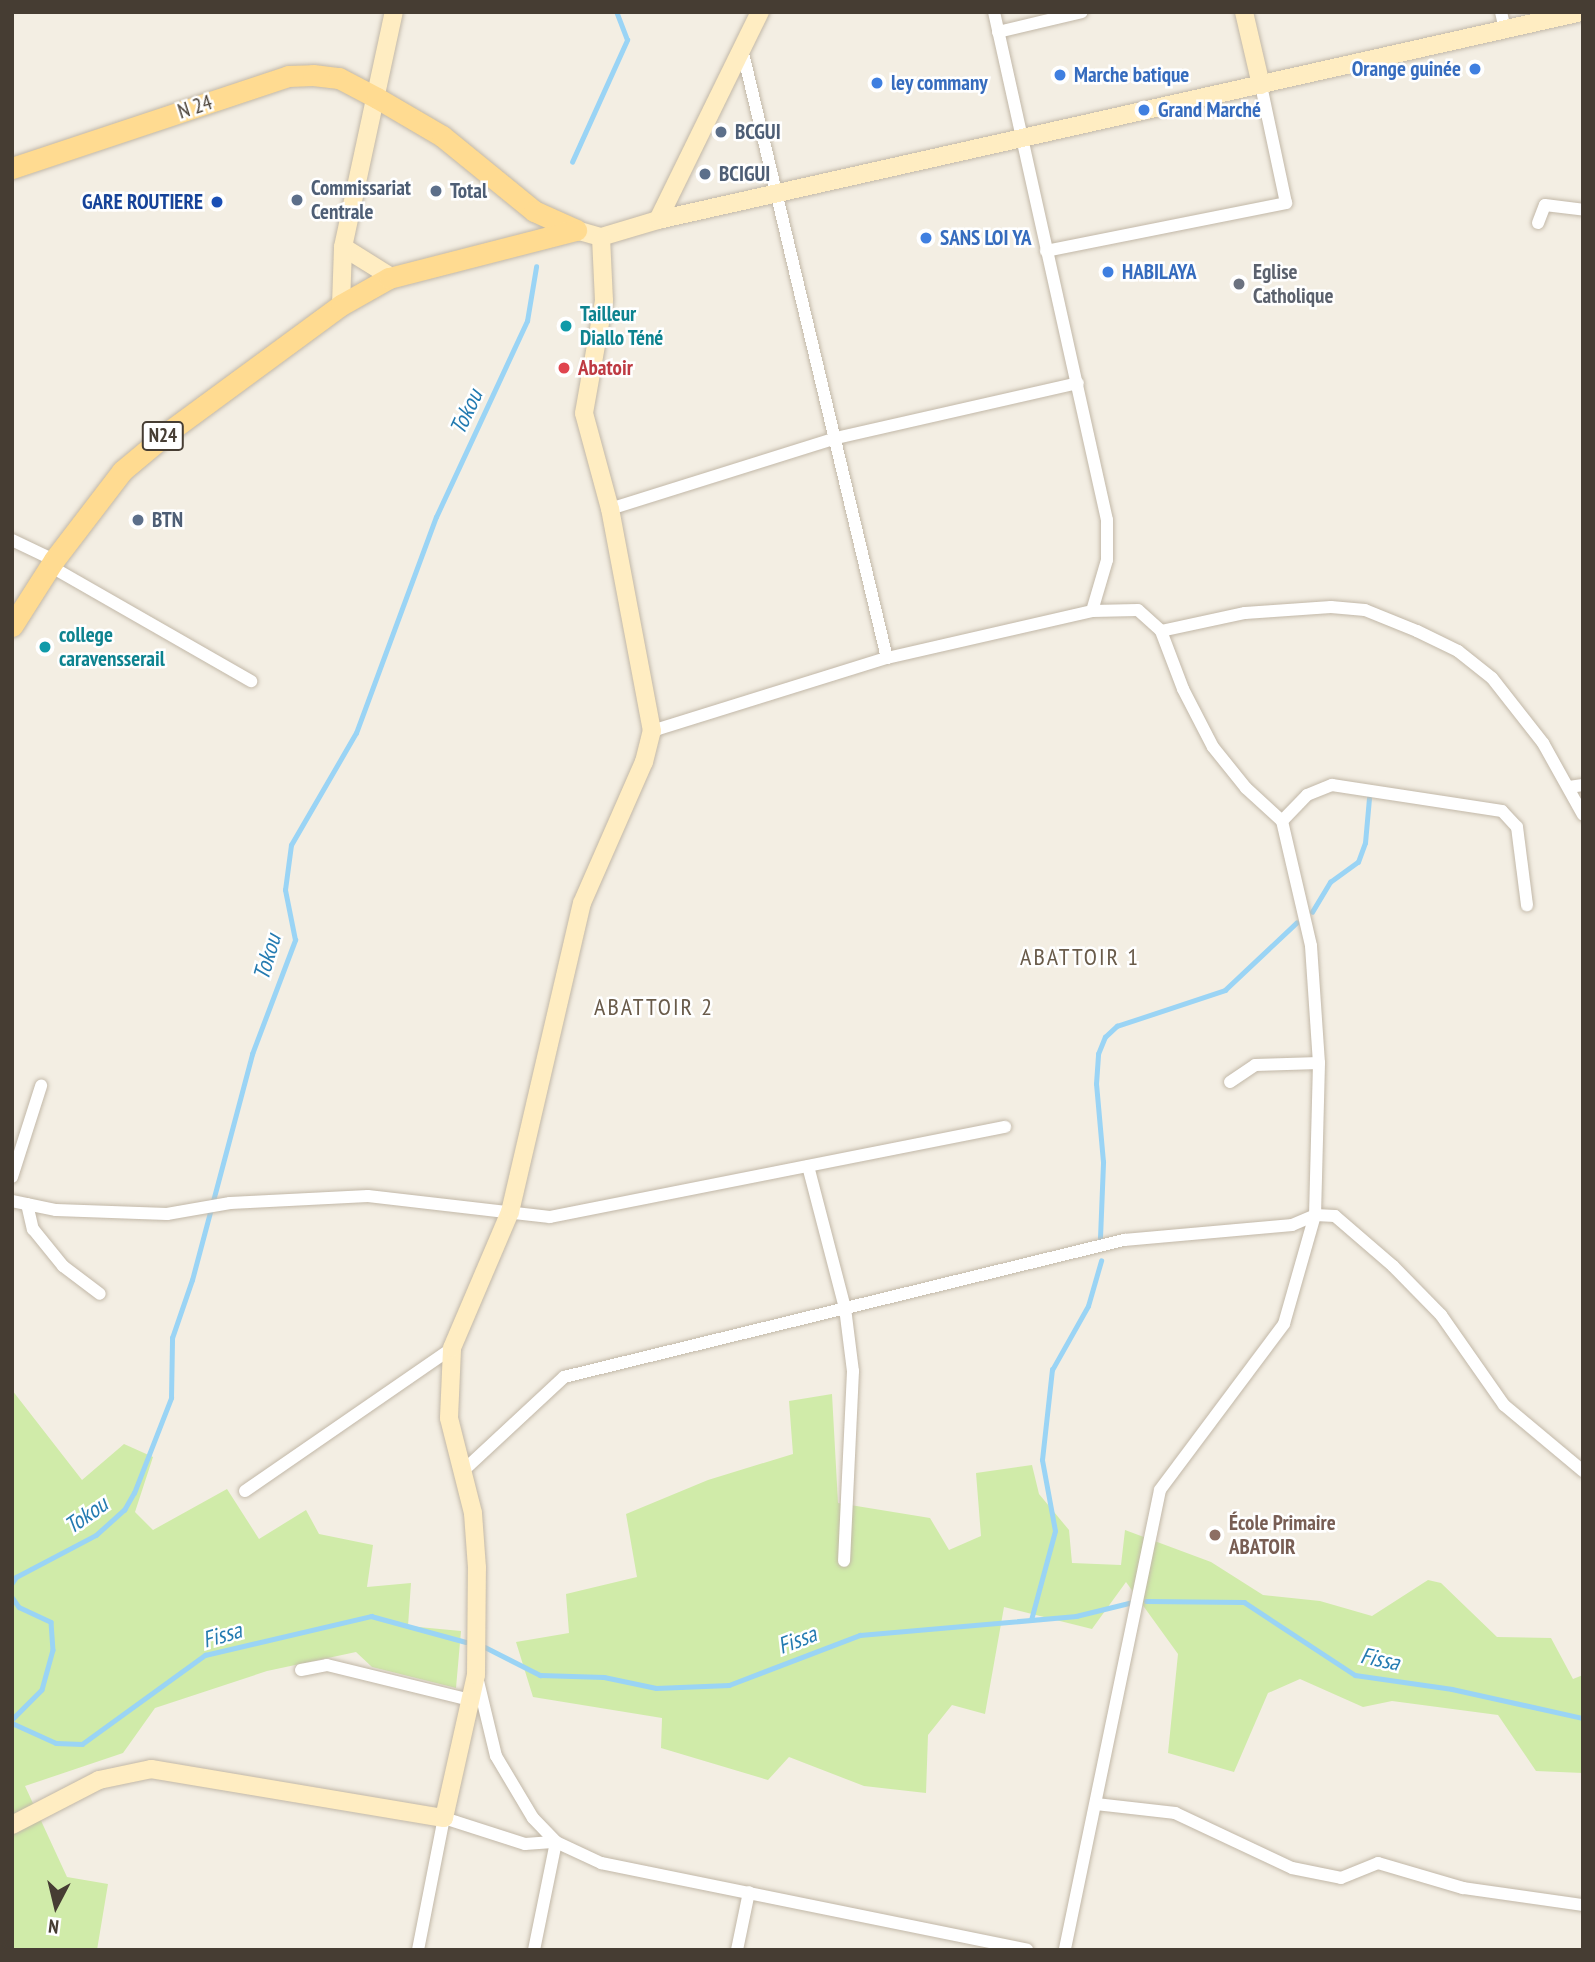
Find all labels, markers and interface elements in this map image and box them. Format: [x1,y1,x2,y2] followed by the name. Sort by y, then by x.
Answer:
[1352,56,1461,82] place label: Orange guinée
[1467,61,1483,77] marker: Orange guinée
[1074,62,1189,88] place label: Marche batique
[1052,67,1068,83] marker: Marche batique
[891,70,988,96] place label: ley commany
[869,75,885,91] marker: ley commany
[175,90,215,124] street label: N 24
[1158,97,1261,123] place label: Grand Marché
[1136,102,1152,118] marker: Grand Marché
[735,119,781,145] place label: BCGUI
[713,124,729,140] marker: BCGUI
[719,161,770,187] place label: BCIGUI
[697,166,713,182] marker: BCIGUI
[311,175,411,225] place label: Commissariat Centrale
[450,178,487,204] place label: Total
[428,183,444,199] marker: Total
[82,189,203,215] place label: GARE ROUTIERE
[289,192,305,208] marker: Commissariat Centrale
[209,194,225,210] marker: GARE ROUTIERE
[940,225,1032,251] place label: SANS LOI YA
[918,230,934,246] marker: SANS LOI YA
[1122,259,1196,285] place label: HABILAYA
[1253,259,1333,309] place label: Eglise Catholique
[1100,264,1116,280] marker: HABILAYA
[1231,276,1247,292] marker: Eglise Catholique
[580,301,664,351] place label: Tailleur Diallo Téné
[558,318,574,334] marker: Tailleur Diallo Téné
[578,355,633,381] place label: Abatoir
[556,360,572,376] marker: Abatoir
[444,385,488,439] water label: Tokou
[140,420,186,452] road number: N24
[152,507,183,533] place label: BTN
[130,512,146,528] marker: BTN
[59,622,165,672] place label: college caravensserail
[37,639,53,655] marker: college caravensserail
[247,931,287,983] water label: Tokou
[1021,943,1139,971] district label: ABATTOIR 1
[595,993,713,1021] district label: ABATTOIR 2
[59,1490,113,1540] water label: Tokou
[1229,1510,1336,1560] place label: École Primaire ABATOIR
[1207,1527,1223,1543] marker: École Primaire ABATOIR
[199,1616,245,1654] water label: Fissa
[774,1620,820,1660] water label: Fissa
[1358,1641,1402,1677] water label: Fissa
[21,1871,91,1941] north arrow
[47,1914,60,1939] text: N

